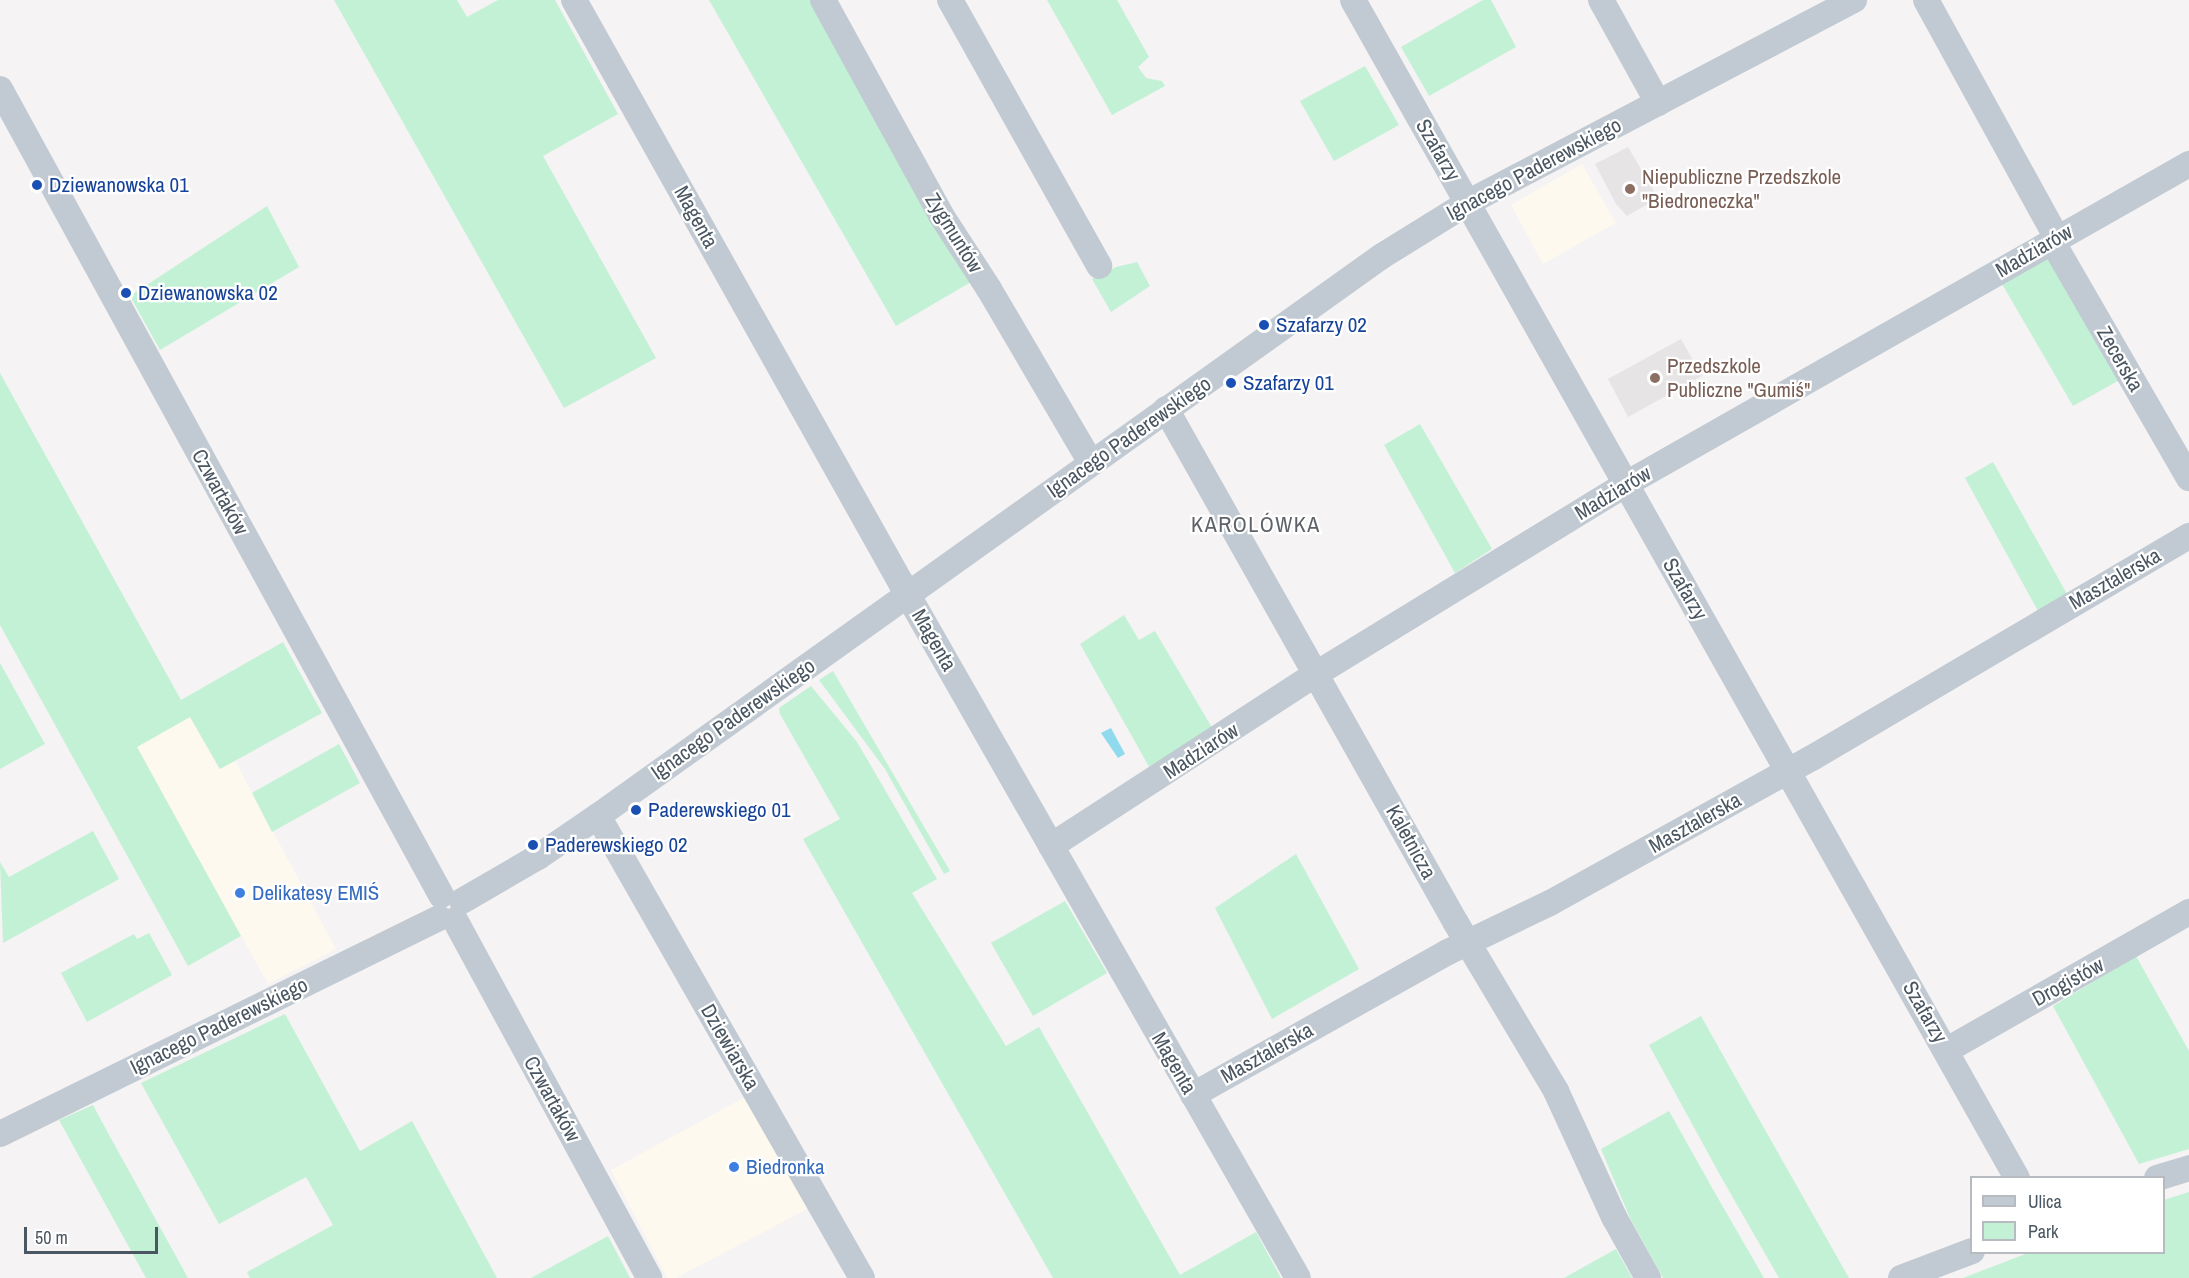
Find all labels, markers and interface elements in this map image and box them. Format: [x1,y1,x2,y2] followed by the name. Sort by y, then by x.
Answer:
[1442,112,1626,226] street label: Ignacego Paderewskiego
[1410,115,1466,185] street label: Szafarzy
[1642,164,1841,214] place label: Niepubliczne Przedszkole "Biedroneczka"
[49,172,189,198] place label: Dziewanowska 01
[30,178,44,192] marker: Dziewanowska 01
[669,182,723,252] street label: Magenta
[1623,182,1637,196] marker: Niepubliczne Przedszkole "Biedroneczka"
[920,189,988,277] street label: Zygmuntów
[1991,219,2077,283] street label: Madziarów
[138,280,278,306] place label: Dziewanowska 02
[119,286,133,300] marker: Dziewanowska 02
[1276,312,1367,338] place label: Szafarzy 02
[1257,318,1271,332] marker: Szafarzy 02
[2091,322,2149,396] street label: Zecerska
[1667,353,1810,403] place label: Przedszkole Publiczne "Gumiś"
[1243,370,1334,396] place label: Szafarzy 01
[1042,371,1216,503] street label: Ignacego Paderewskiego
[1648,371,1662,385] marker: Przedszkole Publiczne "Gumiś"
[1224,376,1238,390] marker: Szafarzy 01
[186,445,254,539] street label: Czwartaków
[1570,461,1656,525] street label: Madziarów
[1191,512,1321,538] district label: KAROLÓWKA
[2065,543,2165,615] street label: Masztalerska
[1657,554,1713,624] street label: Szafarzy
[906,605,962,675] street label: Magenta
[646,653,820,785] street label: Ignacego Paderewskiego
[1159,718,1243,784] street label: Madziarów
[1645,787,1745,859] street label: Masztalerska
[648,797,791,823] place label: Paderewskiego 01
[1380,801,1442,883] street label: Kaletnicza
[629,803,643,817] marker: Paderewskiego 01
[545,832,688,858] place label: Paderewskiego 02
[526,838,540,852] marker: Paderewskiego 02
[252,880,379,906] place label: Delikatesy EMIŚ
[233,886,247,900] marker: Delikatesy EMIŚ
[2028,952,2108,1012] street label: Drogistów
[126,972,312,1080] street label: Ignacego Paderewskiego
[1897,977,1953,1047] street label: Szafarzy
[695,1000,765,1094] street label: Dziewiarska
[1217,1017,1317,1089] street label: Masztalerska
[1146,1028,1202,1098] street label: Magenta
[518,1052,586,1146] street label: Czwartaków
[746,1154,824,1180] place label: Biedronka
[727,1160,741,1174] marker: Biedronka
[1970,1176,2165,1254] legend
[2028,1189,2062,1214] text: Ulica
[27,1215,160,1253] scale bar
[2028,1219,2058,1244] text: Park
[35,1225,68,1250] text: 50 m

